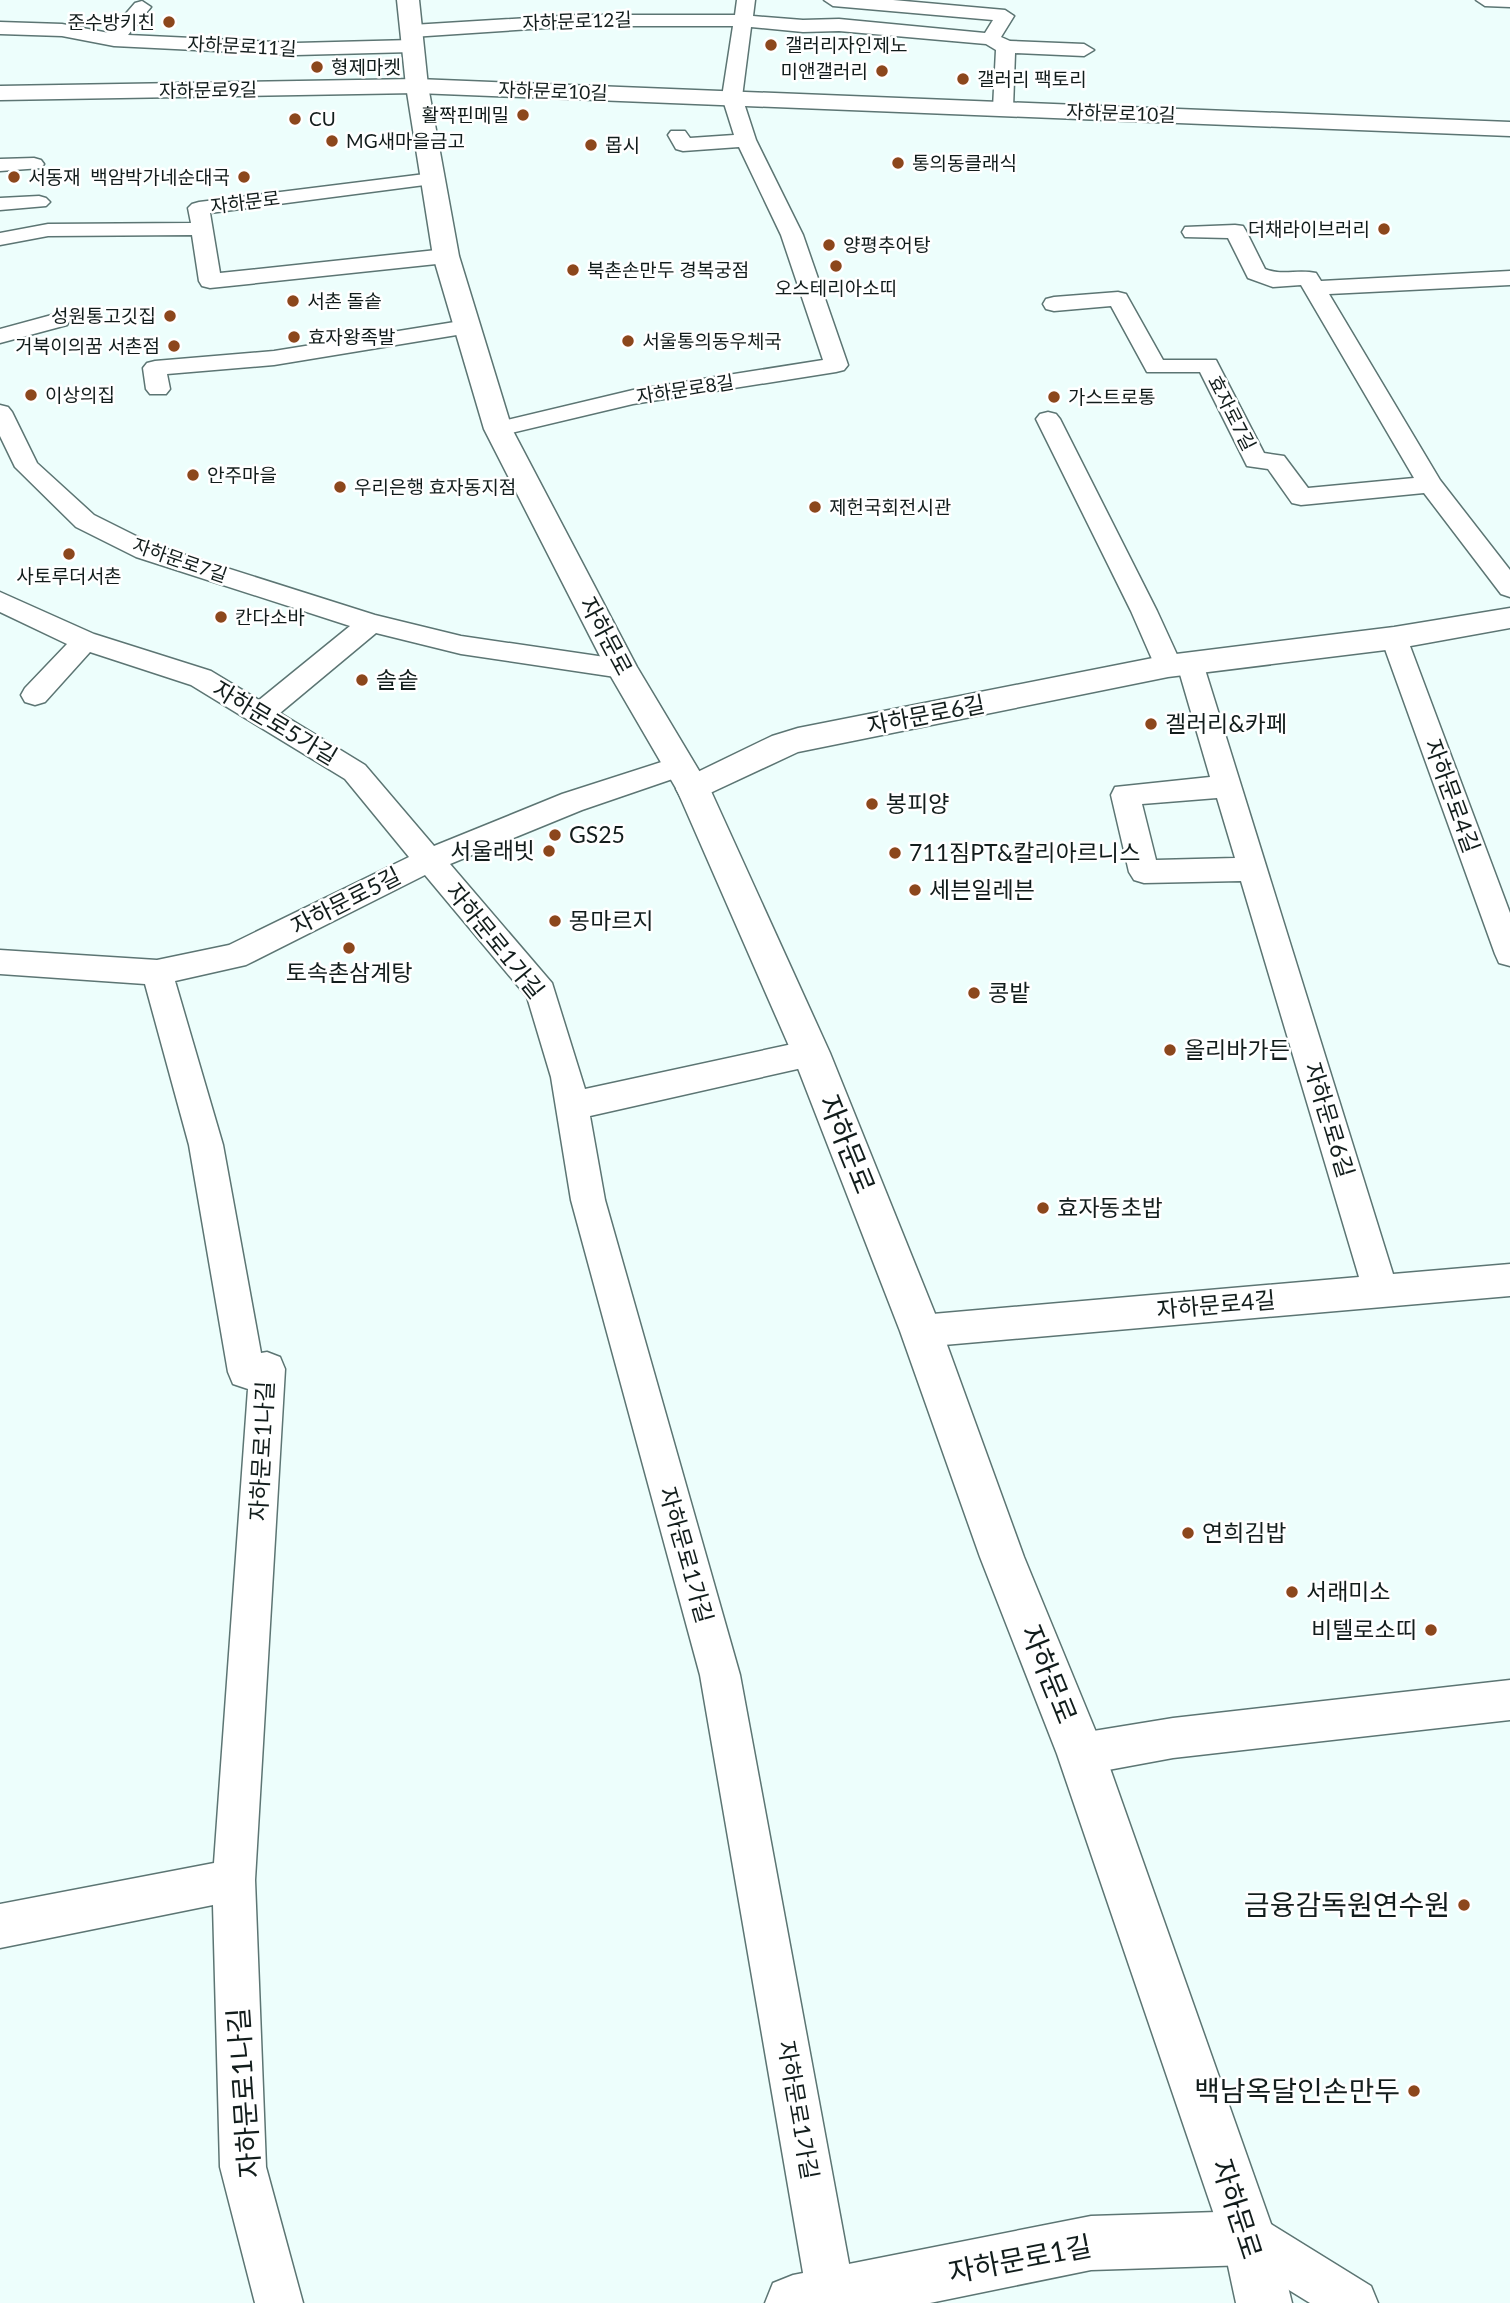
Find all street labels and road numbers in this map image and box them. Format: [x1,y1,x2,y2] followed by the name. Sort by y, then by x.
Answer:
[522,7,632,34] street label: 자하문로12길
[187,31,297,60] street label: 자하문로11길
[159,77,257,102] street label: 자하문로9길
[498,77,608,104] street label: 자하문로10길
[1066,99,1176,126] street label: 자하문로10길
[209,186,281,217] street label: 자하문로
[635,369,735,408] street label: 자하문로8길
[1204,371,1261,454] street label: 효자로7길
[130,533,230,586] street label: 자하문로7길
[575,592,639,679] street label: 자하문로
[208,674,343,770] street label: 자하문로5가길
[865,689,987,739] street label: 자하문로6길
[1419,735,1486,856] street label: 자하문로4길
[286,861,405,940] street label: 자하문로5길
[441,877,551,1004] street label: 자하문로1가길
[1299,1059,1361,1181] street label: 자하문로6길
[813,1089,883,1198] street label: 자하문로
[1155,1285,1276,1323] street label: 자하문로4길
[243,1380,279,1522] street label: 자하문로1나길
[654,1483,720,1626] street label: 자하문로1가길
[1015,1619,1085,1728] street label: 자하문로
[220,2007,266,2179] street label: 자하문로1나길
[773,2038,825,2181] street label: 자하문로1가길
[1206,2154,1270,2263] street label: 자하문로
[945,2227,1094,2289] street label: 자하문로1길

